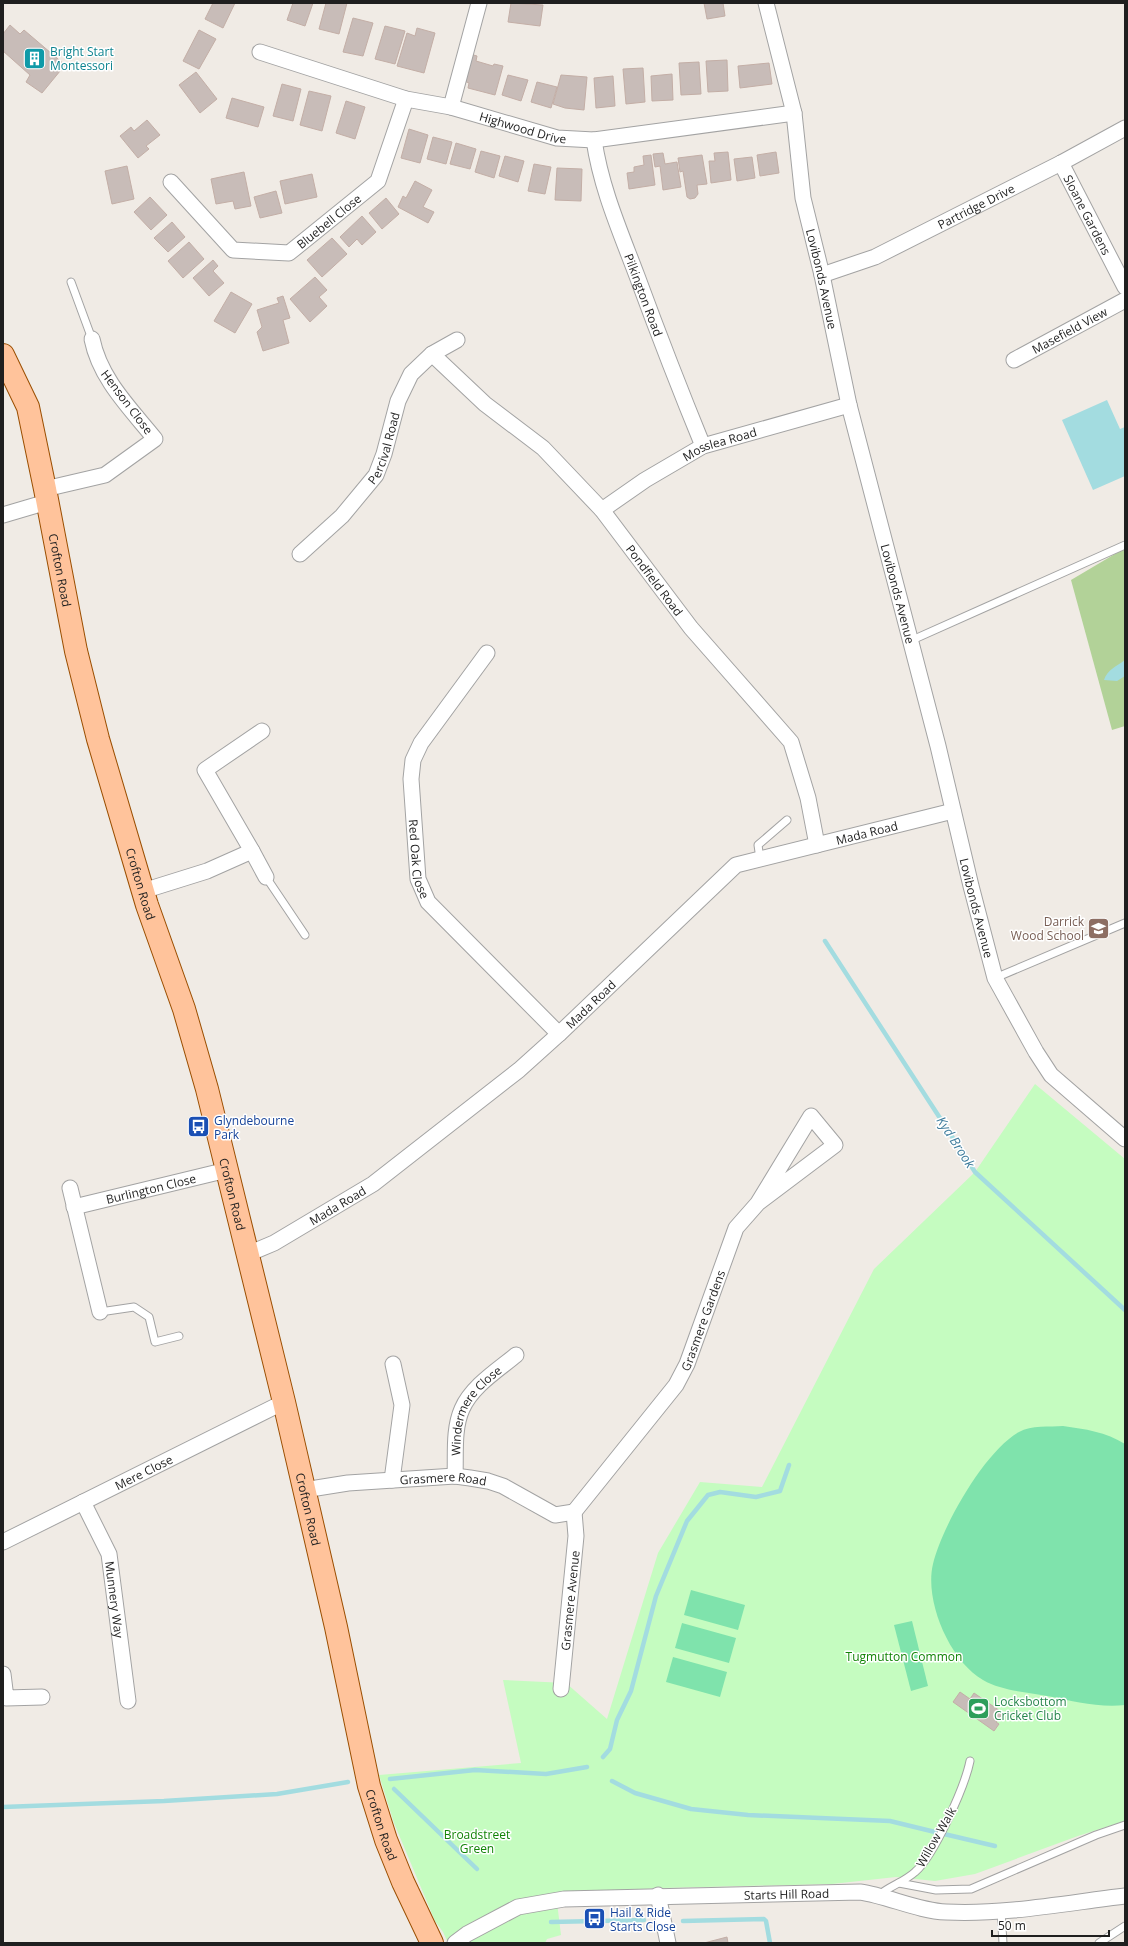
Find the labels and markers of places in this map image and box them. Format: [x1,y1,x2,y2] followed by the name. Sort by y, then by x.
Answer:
[50,43,114,74] place label: Bright Start Montessori
[21,45,47,71] building icon: Bright Start Montessori
[1011,913,1085,944] place label: Darrick Wood School
[1086,915,1112,941] school or university icon: Darrick Wood School
[214,1112,294,1143] place label: Glyndebourne Park
[186,1114,212,1140] bus stop icon: Glyndebourne Park
[994,1693,1067,1724] place label: Locksbottom Cricket Club
[965,1695,991,1721] sports icon: Locksbottom Cricket Club
[610,1904,676,1935] place label: Hail & Ride Starts Close
[581,1906,607,1932] bus stop icon: Hail & Ride Starts Close

